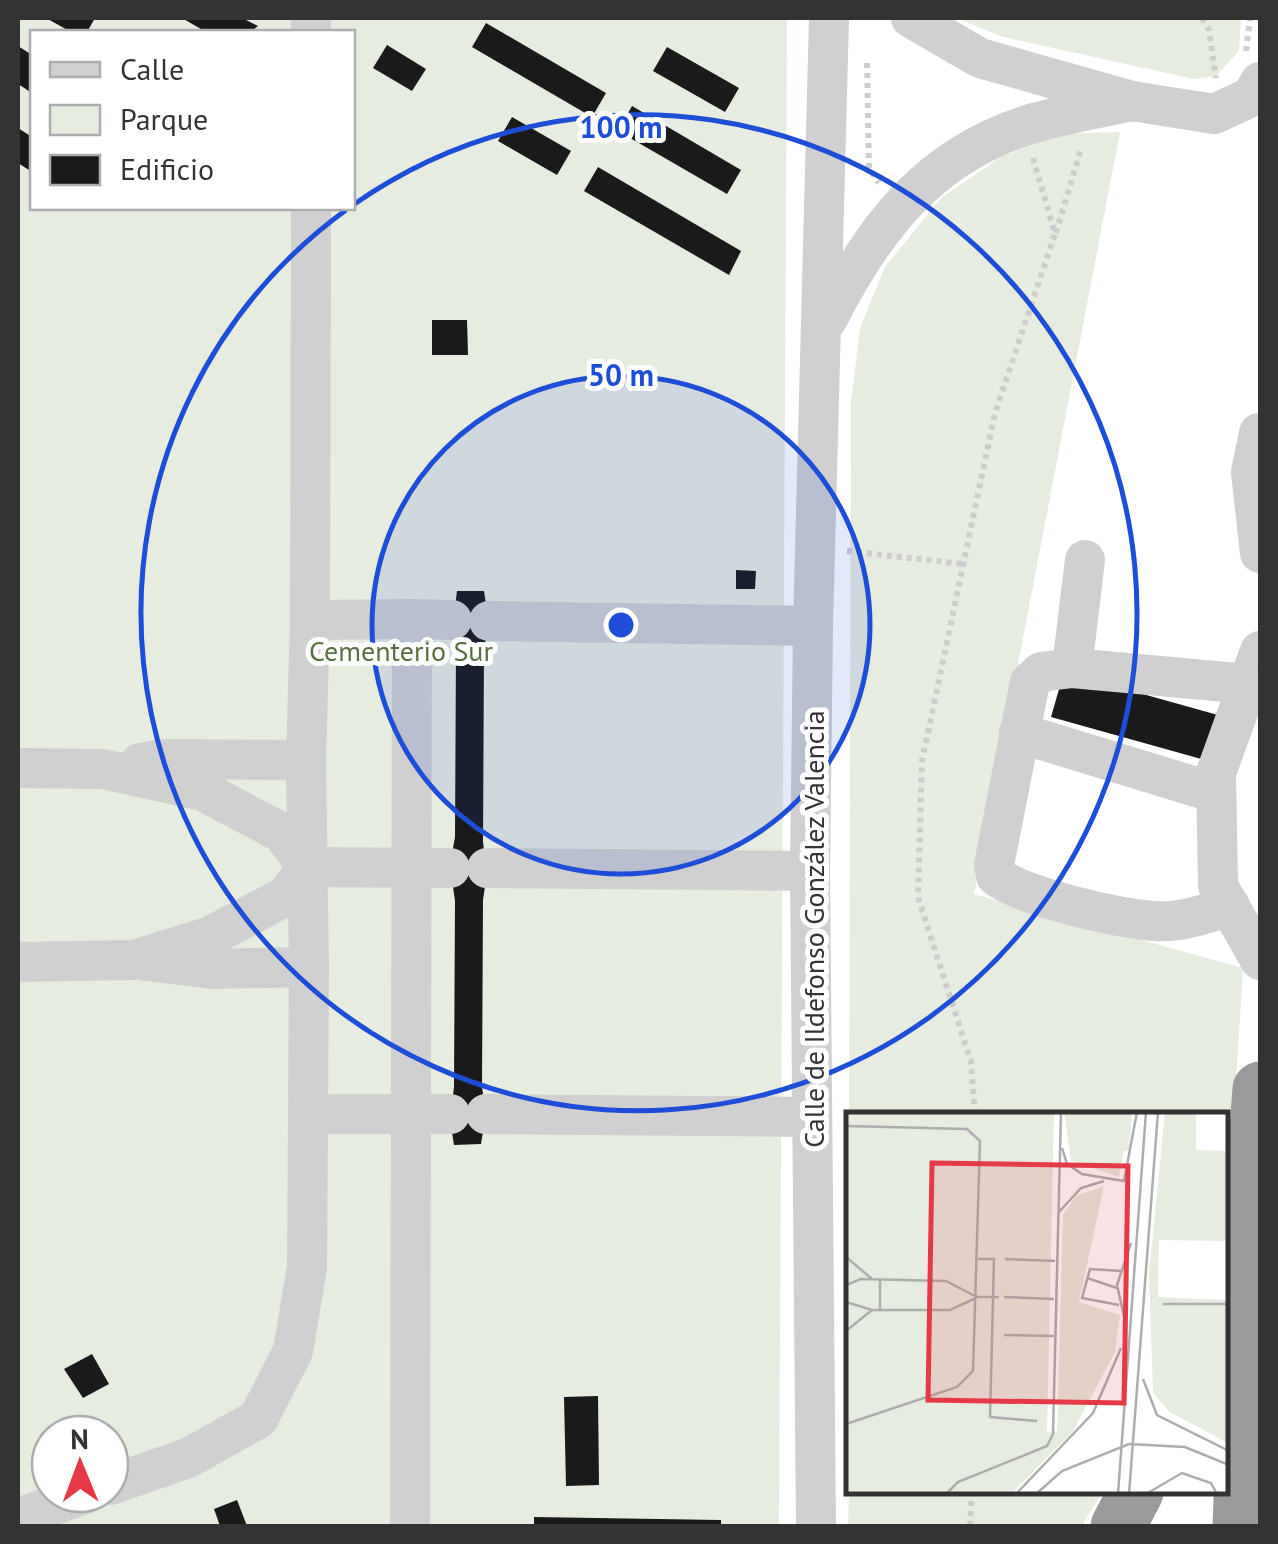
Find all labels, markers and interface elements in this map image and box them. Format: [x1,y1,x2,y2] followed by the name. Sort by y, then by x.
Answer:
[30,30,355,210] legend
[120,49,184,88] text: Calle
[120,99,208,138] text: Parque
[580,107,662,146] text: 100 m
[120,149,214,188] text: Edificio
[588,355,654,394] text: 50 m
[603,607,639,643] centre of rings
[309,632,493,669] park label: Cementerio Sur
[795,710,832,1148] street label: Calle de Ildefonso González Valencia
[846,1112,1228,1494] inset map
[30,1414,130,1514] north arrow
[70,1420,89,1457] text: N

